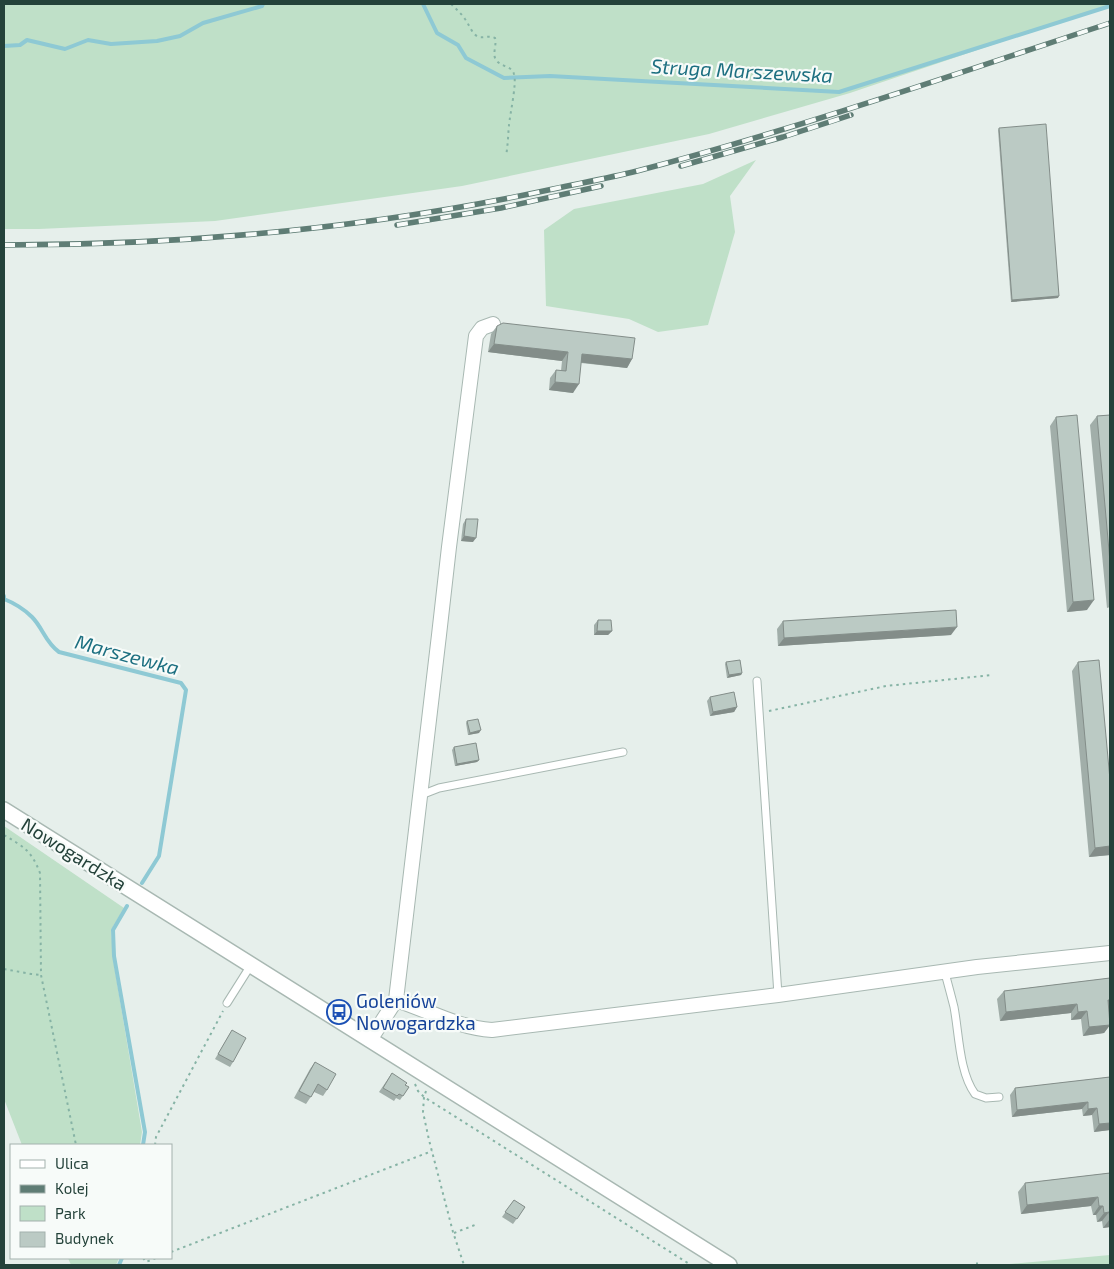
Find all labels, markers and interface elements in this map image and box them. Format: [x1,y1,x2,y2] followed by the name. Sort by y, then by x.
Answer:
[650,53,834,87] water label: Struga Marszewska
[73,629,182,679] water label: Marszewka
[17,812,131,895] street label: Nowogardzka
[356,989,476,1034] place label: Goleniów Nowogardzka
[326,999,352,1025] bus stop icon: Goleniów Nowogardzka
[10,1144,172,1259] legend
[55,1154,89,1172] text: Ulica
[55,1179,88,1198] text: Kolej
[55,1204,86,1222] text: Park
[55,1229,114,1247] text: Budynek

